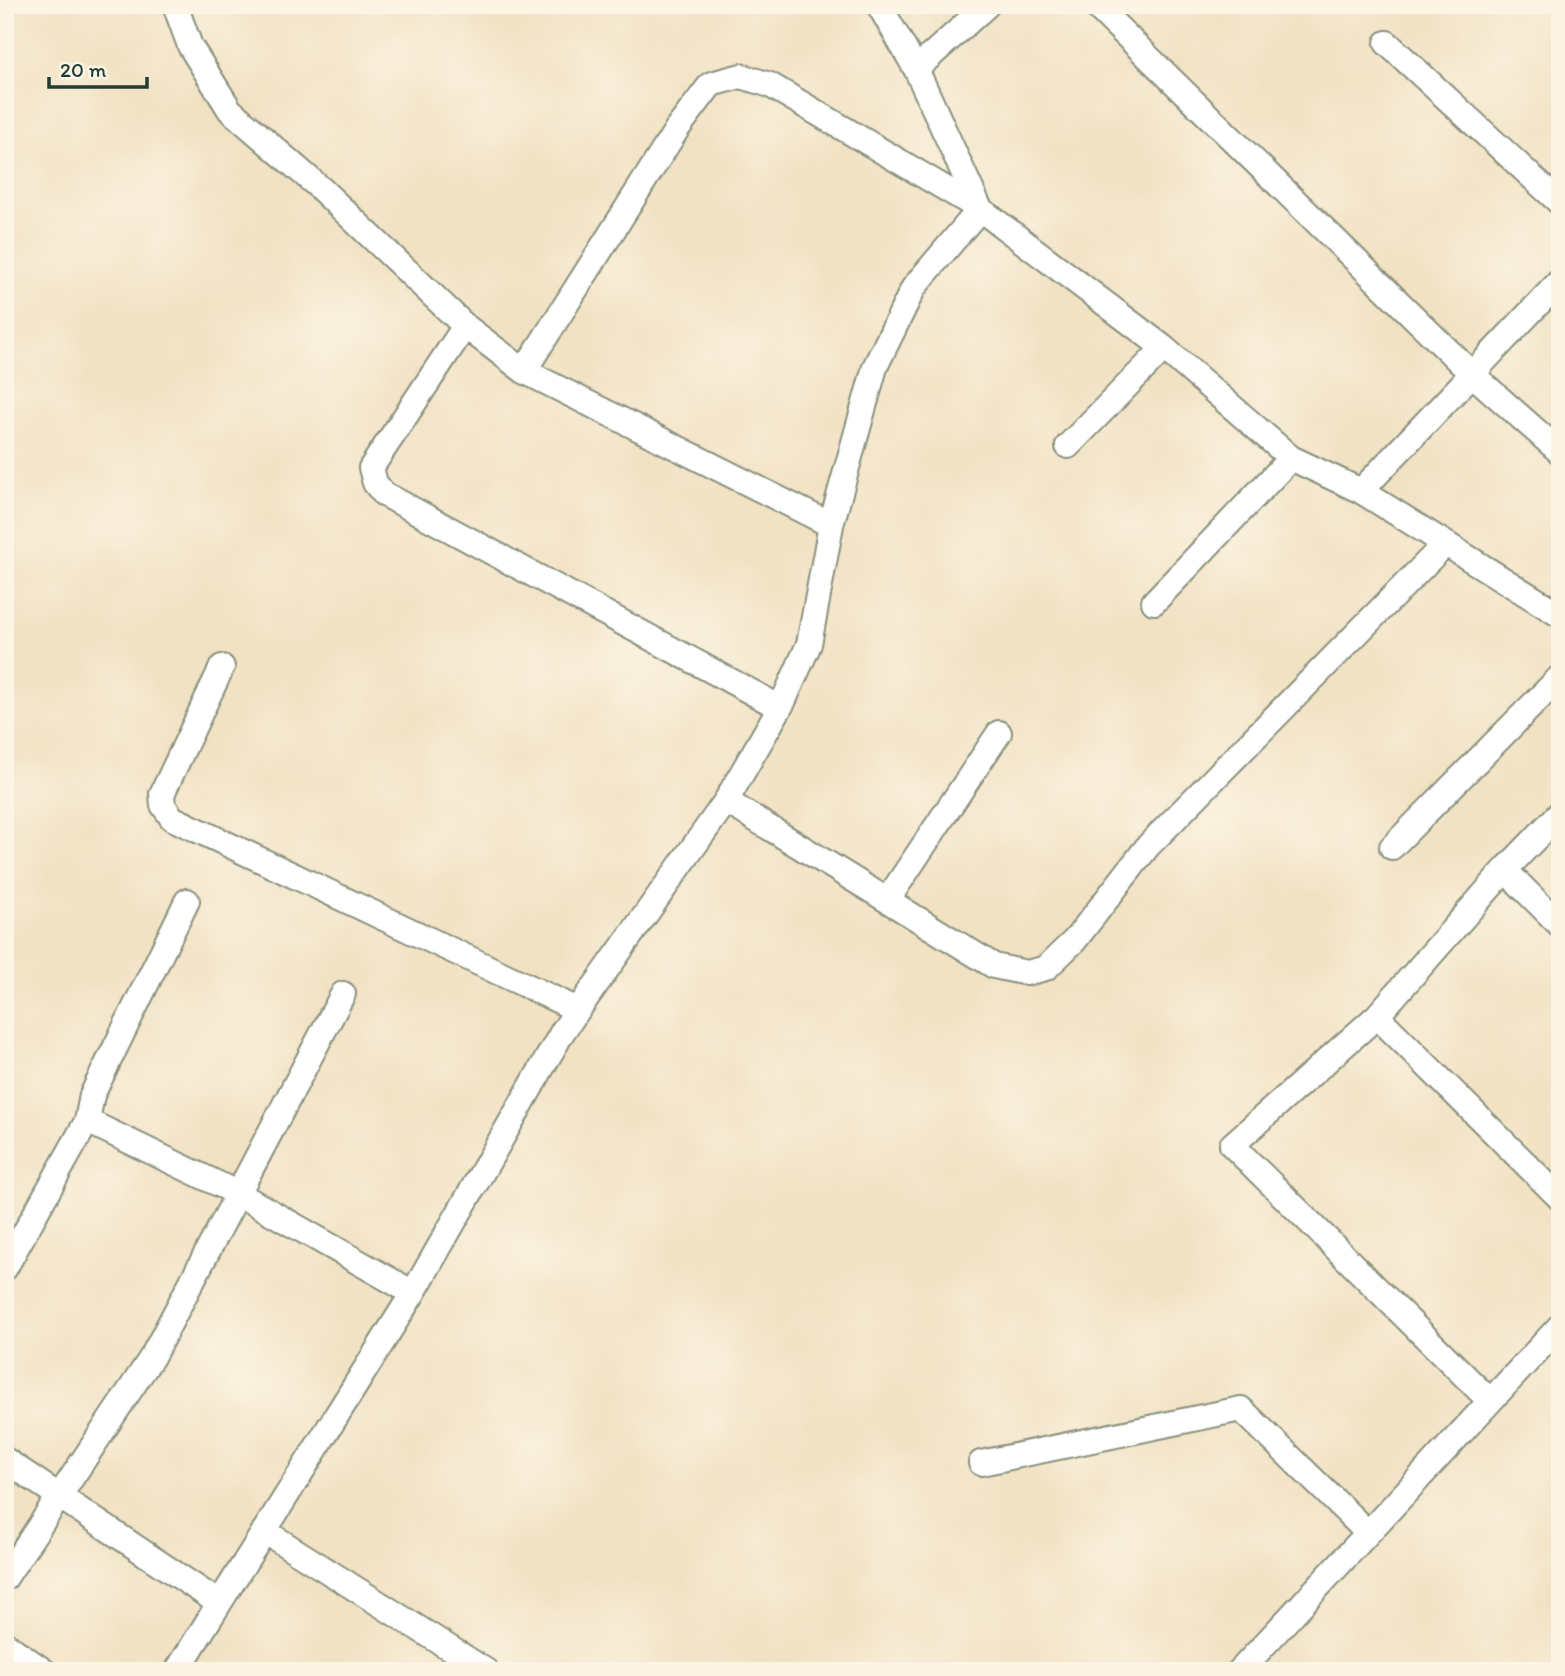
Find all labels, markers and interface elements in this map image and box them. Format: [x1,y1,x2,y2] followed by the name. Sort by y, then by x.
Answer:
[49,46,147,90] scale bar
[60,57,107,82] text: 20 m

